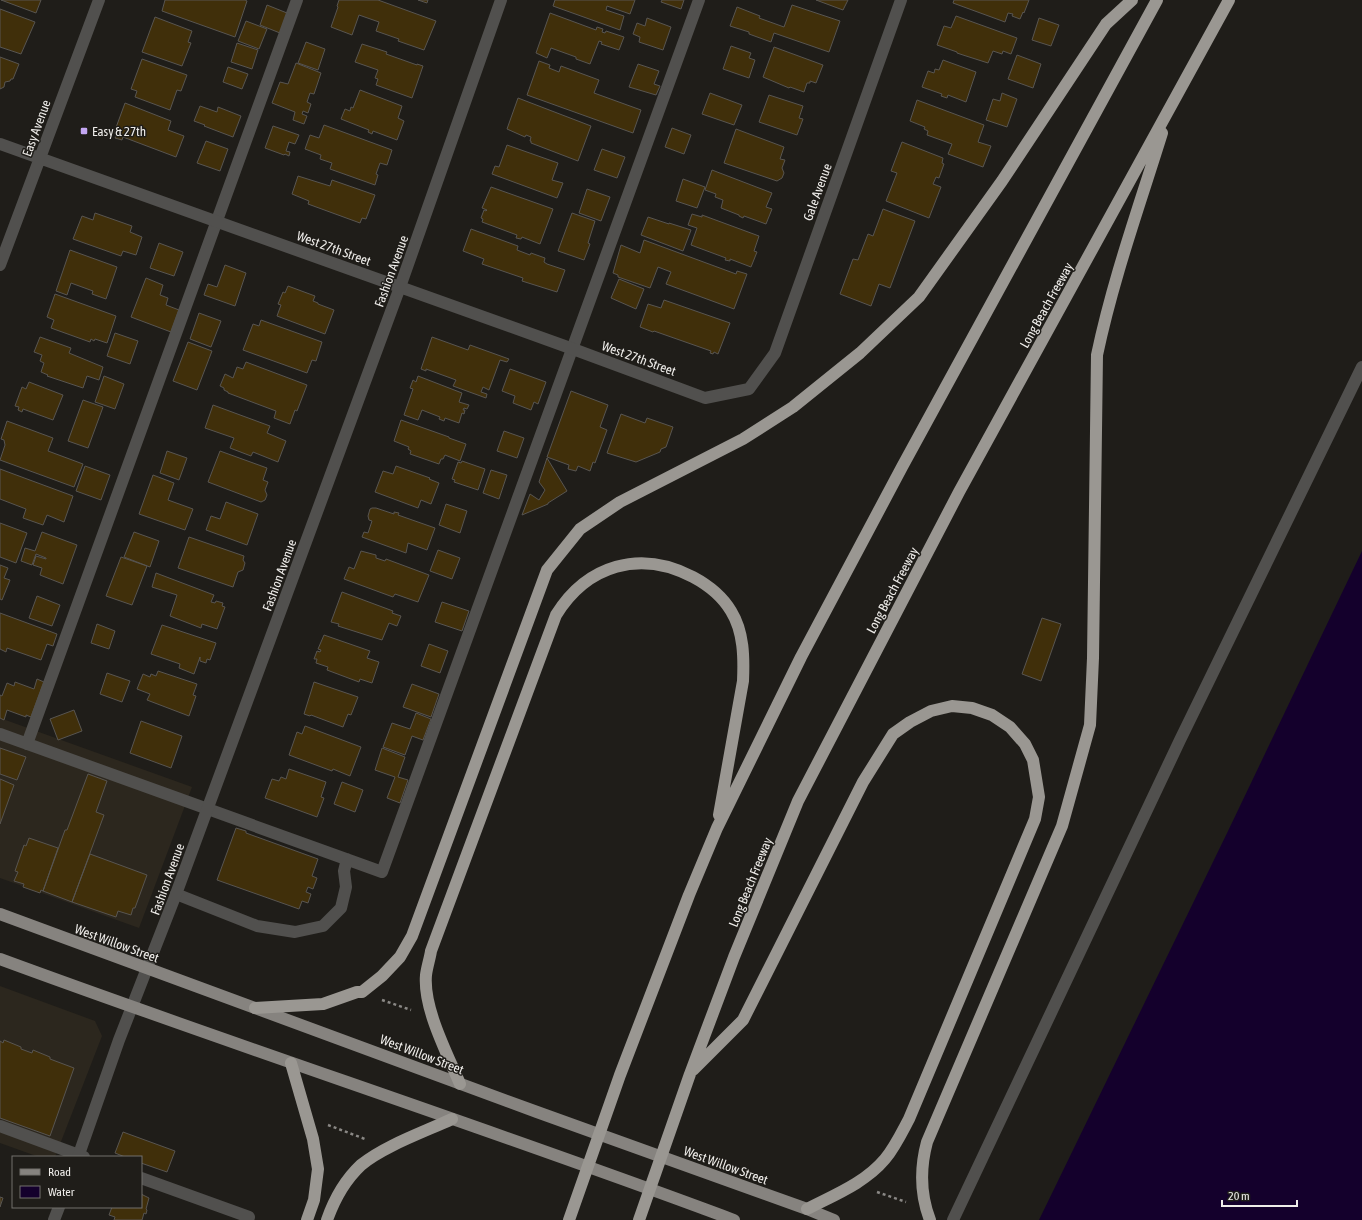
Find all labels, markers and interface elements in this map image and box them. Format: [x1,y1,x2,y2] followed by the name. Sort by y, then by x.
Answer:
[19,98,54,159] street label: Easy Avenue
[92,124,146,139] place label: Easy & 27th
[79,126,89,136] marker: Easy & 27th
[800,161,835,223] street label: Gale Avenue
[295,228,373,269] street label: West 27th Street
[372,233,411,309] street label: Fashion Avenue
[1017,259,1076,351] street label: Long Beach Freeway
[600,338,678,379] street label: West 27th Street
[260,537,299,613] street label: Fashion Avenue
[863,544,922,636] street label: Long Beach Freeway
[726,835,776,929] street label: Long Beach Freeway
[148,841,187,917] street label: Fashion Avenue
[73,921,161,966] street label: West Willow Street
[378,1032,466,1077] street label: West Willow Street
[682,1143,770,1188] street label: West Willow Street
[12,1156,142,1208] legend
[48,1165,71,1179] text: Road
[1222,1182,1297,1208] scale bar
[48,1185,75,1199] text: Water
[1228,1189,1250,1203] text: 20 m

